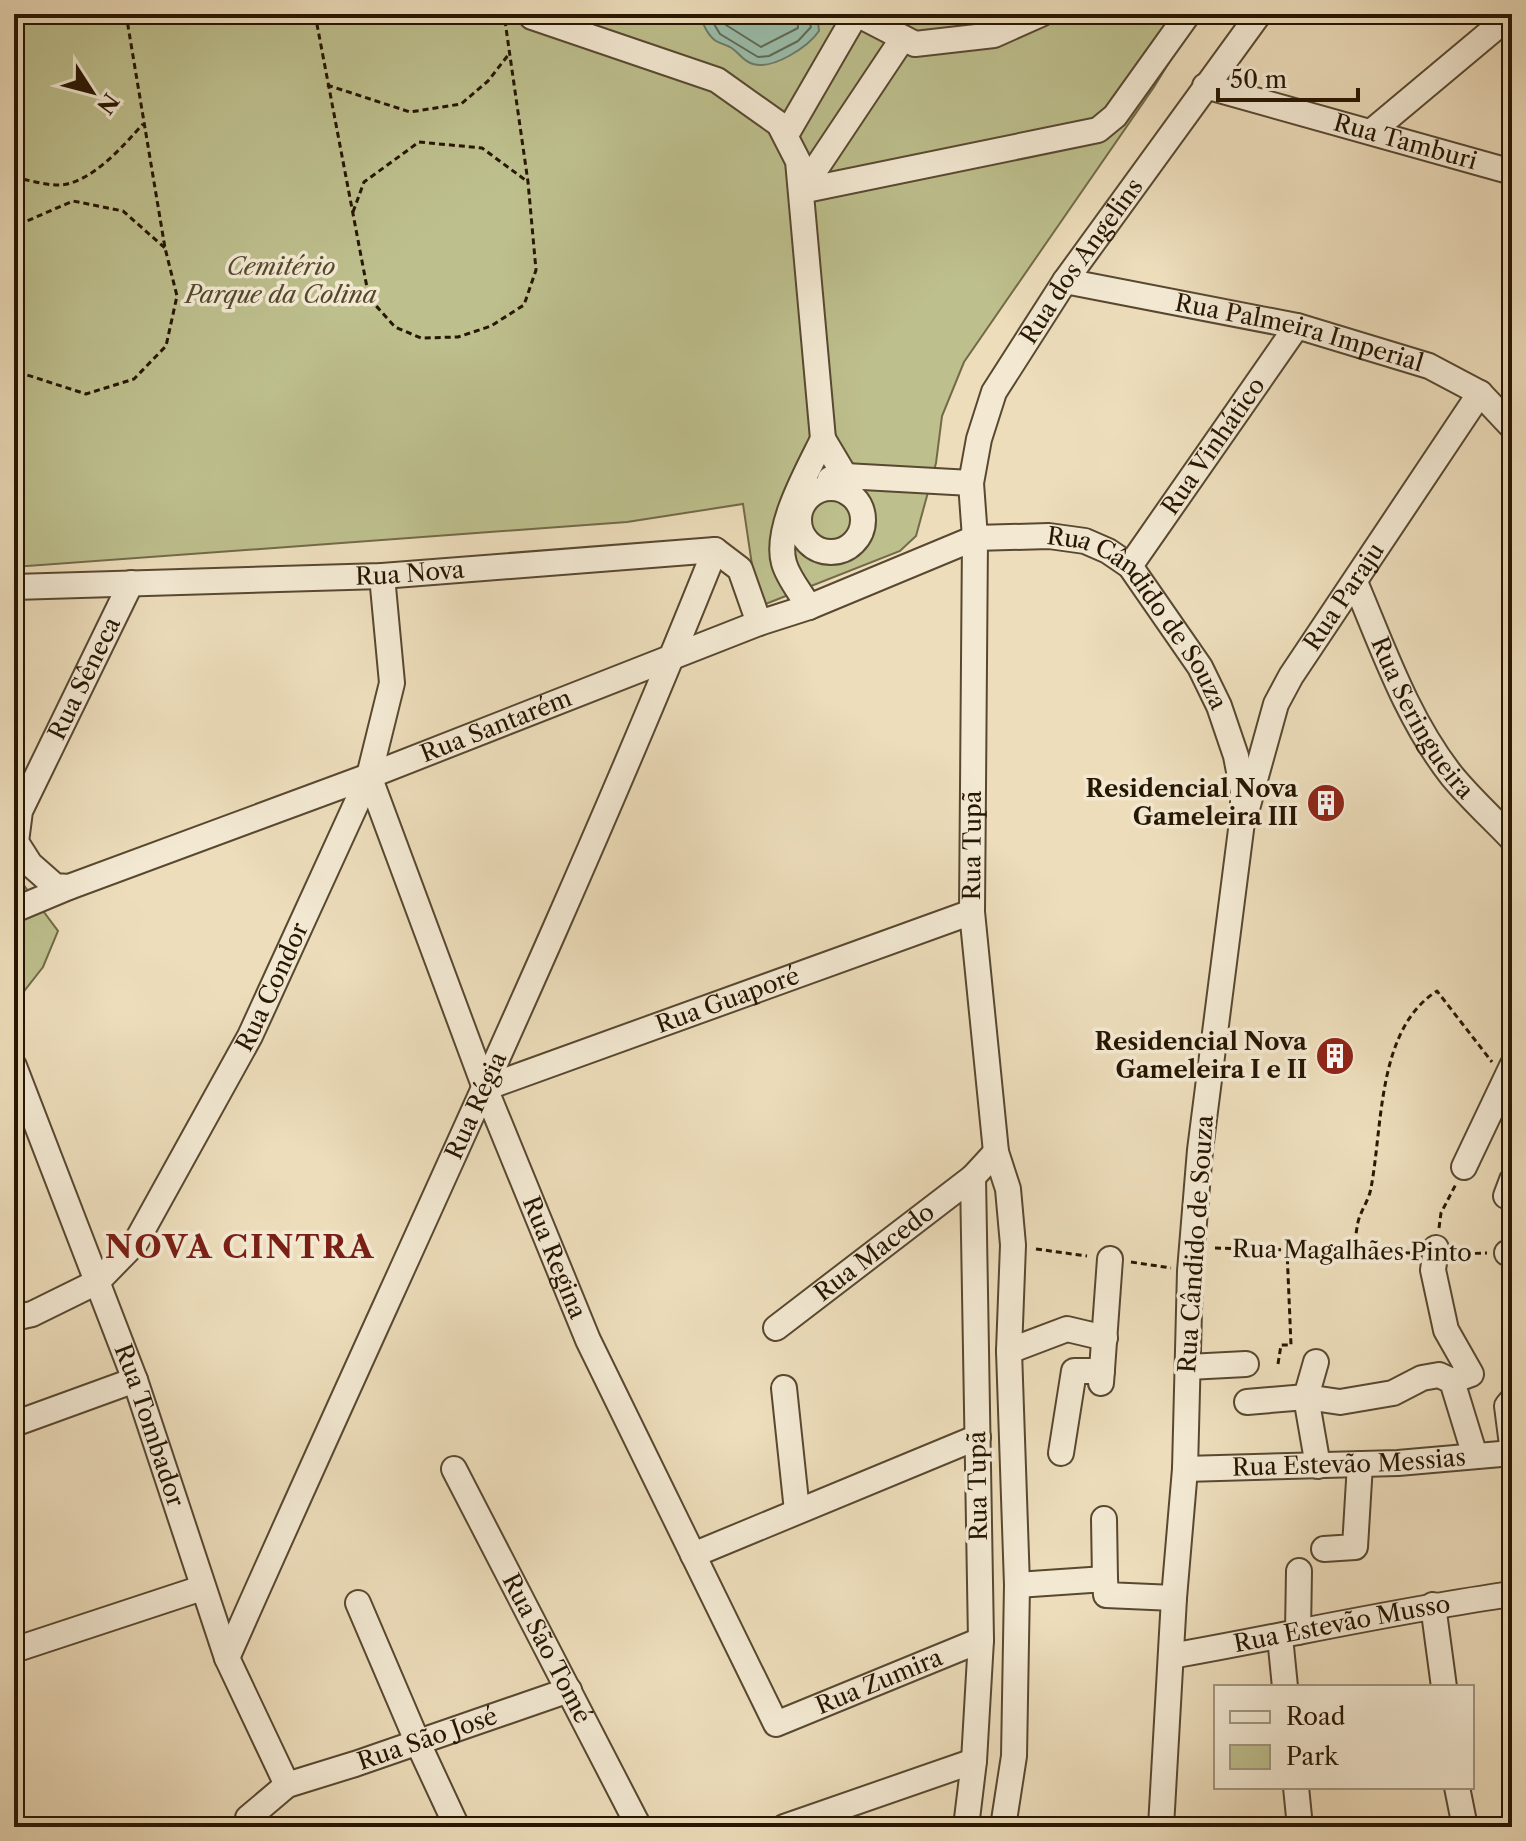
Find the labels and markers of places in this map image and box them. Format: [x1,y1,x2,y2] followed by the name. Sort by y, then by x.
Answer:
[1086,774,1299,831] place label: Residencial Nova Gameleira III
[1305,782,1347,824] building icon: Residencial Nova Gameleira III
[1095,1027,1308,1084] place label: Residencial Nova Gameleira I e II
[1314,1035,1356,1077] building icon: Residencial Nova Gameleira I e II

